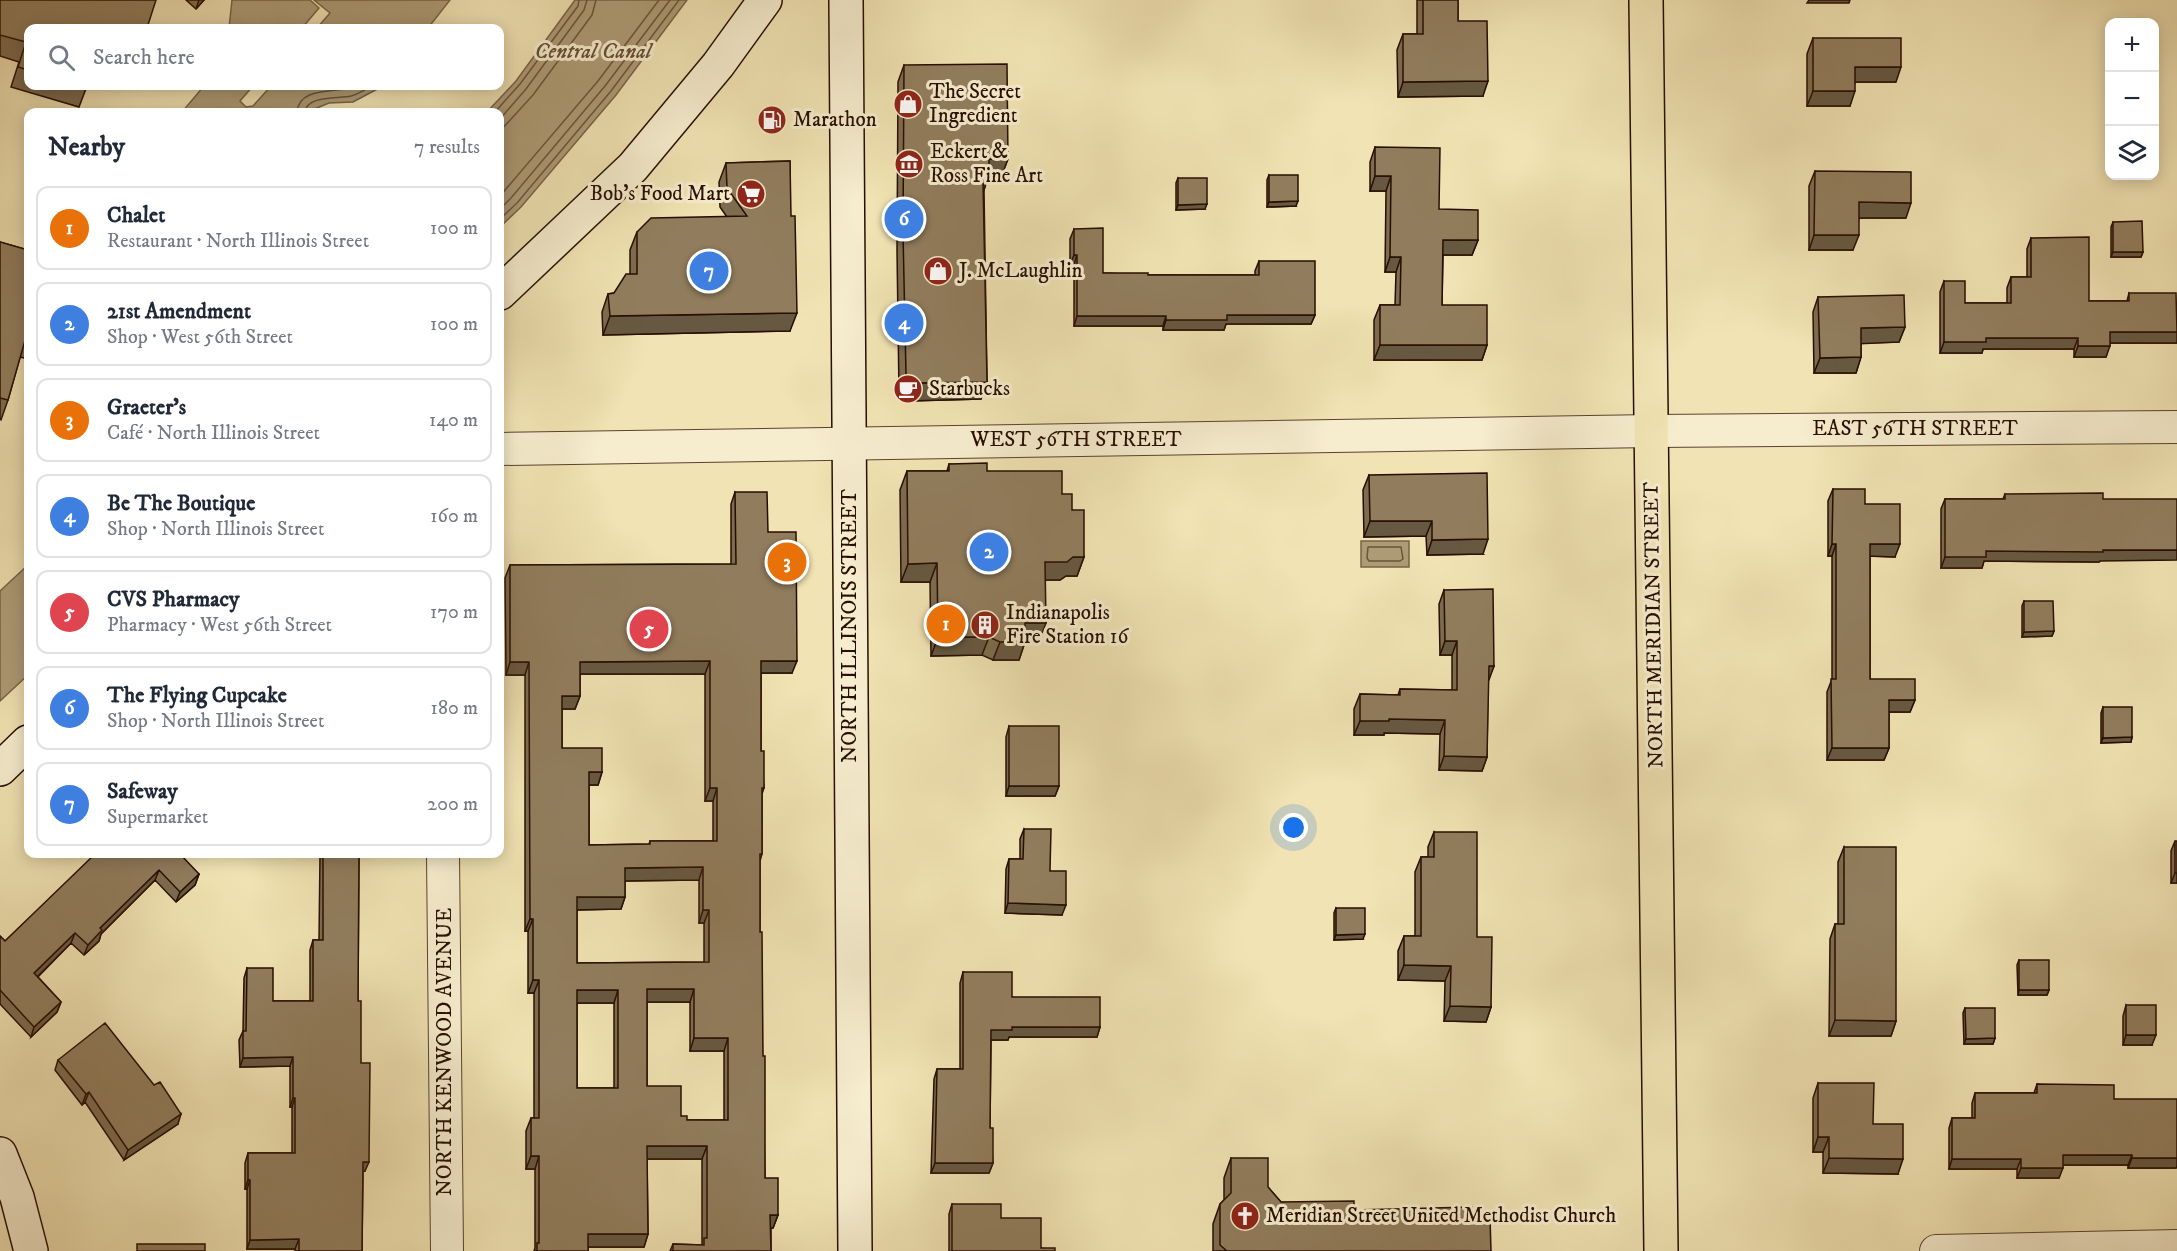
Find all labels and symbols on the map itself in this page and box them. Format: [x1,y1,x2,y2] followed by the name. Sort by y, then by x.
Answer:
[535,38,654,65] water label: Central Canal
[929,79,1021,129] place label: The Secret Ingredient
[892,88,924,120] shop icon: The Secret Ingredient
[756,104,788,136] fuel station icon: Marathon
[793,107,877,133] place label: Marathon
[930,139,1043,189] place label: Eckert & Ross Fine Art
[893,148,925,180] museum icon: Eckert & Ross Fine Art
[735,178,767,210] supermarket icon: Bob's Food Mart
[590,181,730,207] place label: Bob's Food Mart
[884,196,924,242] pin: 6
[690,248,728,294] pin: 7
[922,255,954,287] shop icon: J. McLaughlin
[957,258,1082,284] place label: J. McLaughlin
[884,300,924,346] pin: 4
[892,373,924,405] cafe icon: Starbucks
[929,376,1010,402] place label: Starbucks
[1812,416,2018,442] street label: EAST 56TH STREET
[969,427,1182,453] street label: WEST 56TH STREET
[1639,482,1669,768] street label: NORTH MERIDIAN STREET
[837,489,863,763] street label: NORTH ILLINOIS STREET
[970,530,1008,574] pin: 2
[768,540,806,584] pin: 3
[1006,600,1129,650] place label: Indianapolis Fire Station 16
[926,602,966,646] pin: 1
[630,606,668,652] pin: 5
[969,609,1001,641] building icon: Indianapolis Fire Station 16
[1279,813,1308,842] your location
[432,908,458,1196] street label: NORTH KENWOOD AVENUE
[1229,1200,1261,1232] church icon: Meridian Street United Methodist Church
[1266,1203,1616,1229] place label: Meridian Street United Methodist Church

